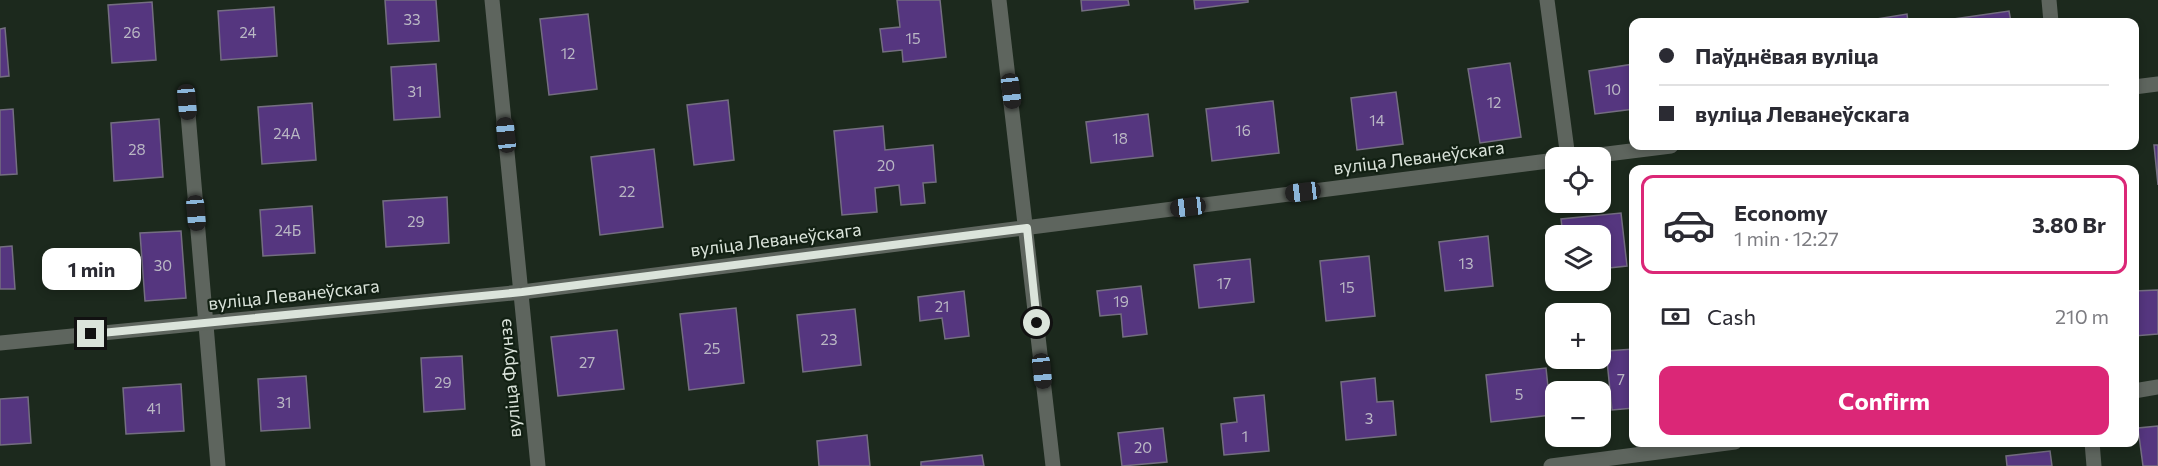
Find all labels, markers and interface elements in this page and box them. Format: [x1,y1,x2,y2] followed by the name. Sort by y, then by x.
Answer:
[403,10,421,28] house number: 33
[123,23,141,41] house number: 26
[239,23,257,41] house number: 24
[905,29,921,47] house number: 15
[1695,42,1879,69] text: Паўднёвая вуліца
[561,44,575,62] house number: 12
[1000,72,1022,110] car
[1605,80,1621,98] house number: 10
[408,82,422,100] house number: 31
[176,83,198,121] car
[1487,93,1501,111] house number: 12
[1695,100,1909,127] text: вуліца Леванеўскага
[1369,111,1385,129] house number: 14
[495,116,517,154] car
[1235,121,1251,139] house number: 16
[273,124,301,142] house number: 24А
[1112,129,1128,147] house number: 18
[1332,136,1506,178] street label: вуліца Леванеўскага
[128,140,146,158] house number: 28
[1545,147,1611,447] map controls
[1545,147,1611,213] button: locate
[877,156,895,174] house number: 20
[1284,181,1322,203] car
[619,182,635,200] house number: 22
[185,194,207,232] car
[1169,196,1207,218] car
[1662,198,1716,252] icon: car
[1734,199,1828,226] text: Economy
[2032,211,2106,238] text: 3.80 Br
[407,212,425,230] house number: 29
[689,218,863,260] street label: вуліца Леванеўскага
[275,221,301,239] house number: 24Б
[1545,225,1611,291] button: layers
[1734,226,1839,250] text: 1 min · 12:27
[42,247,140,289] callout: 1 min
[1459,254,1473,272] house number: 13
[154,256,172,274] house number: 30
[68,257,115,281] text: 1 min
[207,274,381,314] street label: вуліца Леванеўскага
[1217,274,1231,292] house number: 17
[1339,278,1355,296] house number: 15
[1113,292,1129,310] house number: 19
[935,297,949,315] house number: 21
[1659,300,1692,333] icon: cash
[1545,303,1611,369] button: +
[1707,303,1756,330] text: Cash
[2055,304,2109,328] text: 210 m
[1023,309,1050,336] route start
[493,318,525,439] street label: вуліца Фрунзэ
[77,320,104,347] route end
[821,330,837,348] house number: 23
[704,339,720,357] house number: 25
[1031,352,1053,390] car
[579,353,595,371] house number: 27
[1659,366,2109,435] button: Confirm
[1617,370,1625,388] house number: 7
[434,373,452,391] house number: 29
[1545,381,1611,447] button: −
[1515,385,1523,403] house number: 5
[277,393,291,411] house number: 31
[147,399,161,417] house number: 41
[1365,409,1373,427] house number: 3
[1242,427,1248,445] house number: 1
[1134,438,1152,456] house number: 20

